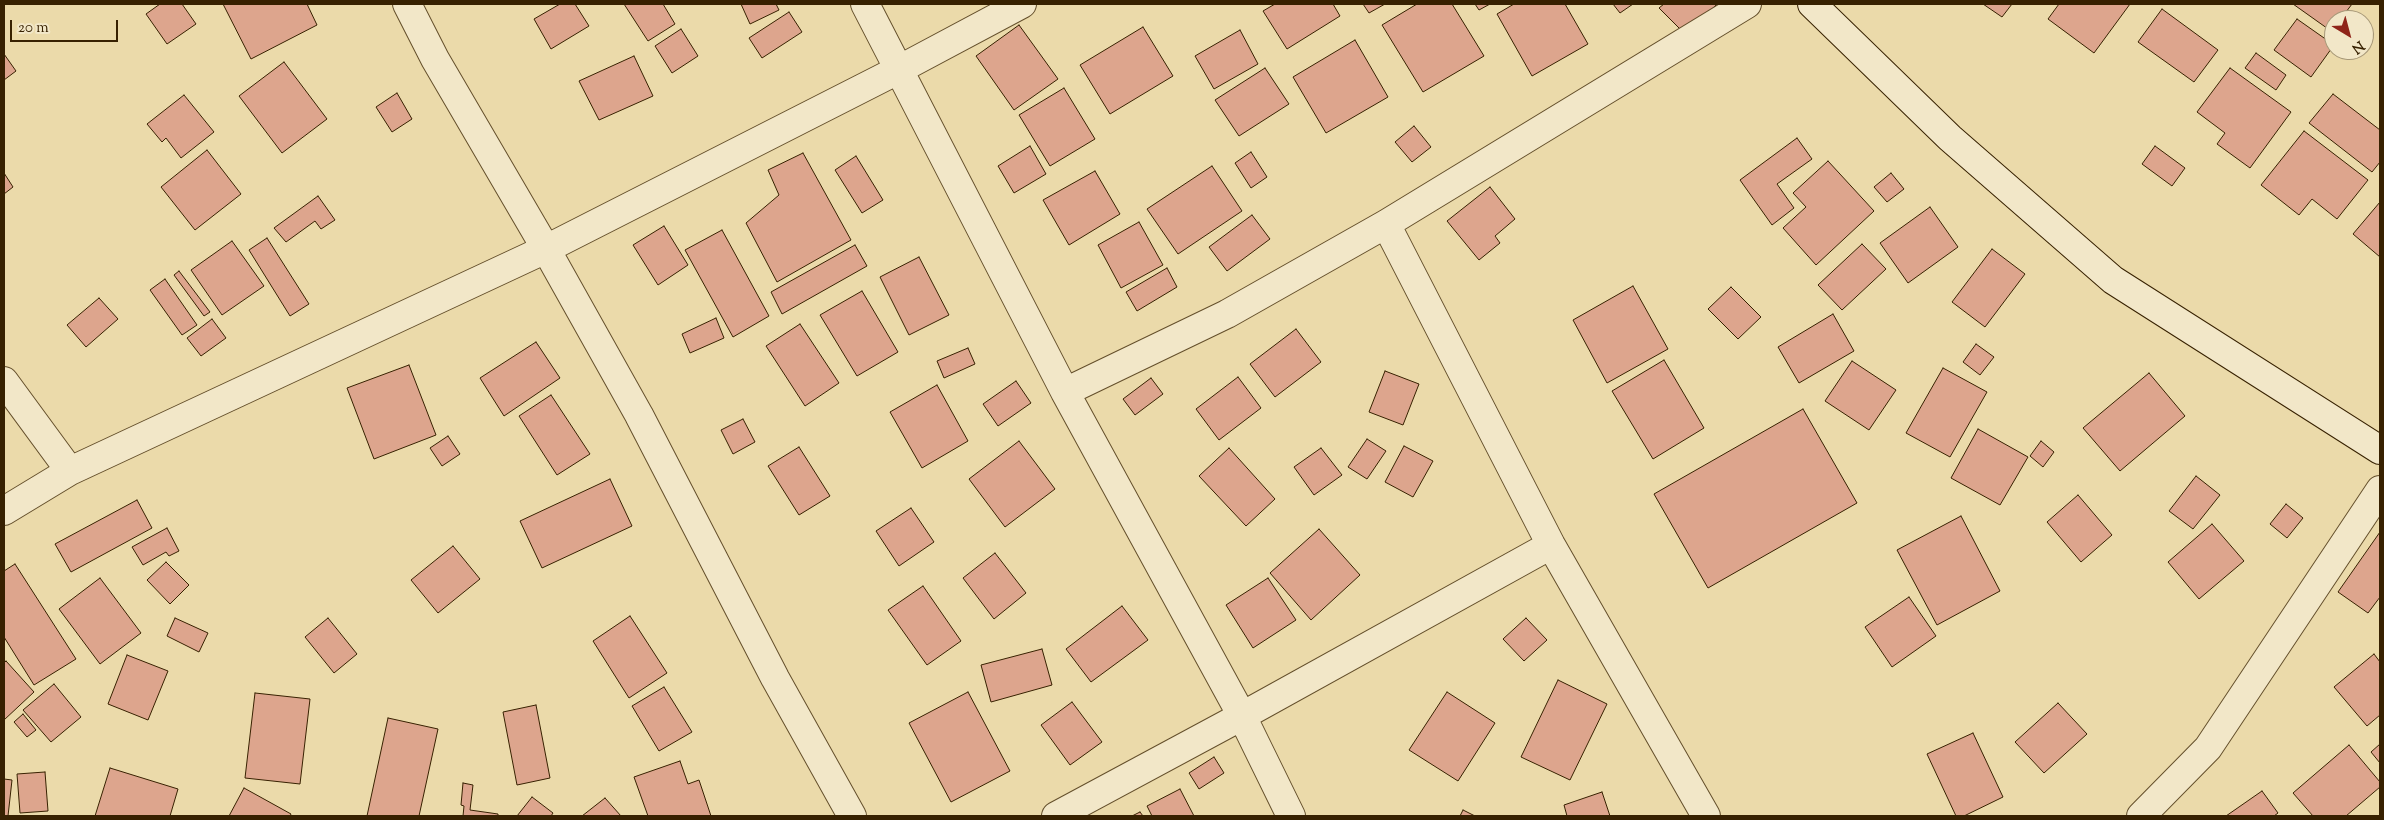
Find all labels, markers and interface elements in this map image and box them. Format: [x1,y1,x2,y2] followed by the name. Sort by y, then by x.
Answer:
[12,10,120,42] scale bar
[2324,10,2374,60] north arrow
[18,18,49,39] text: 20 m
[2347,35,2368,58] text: N

